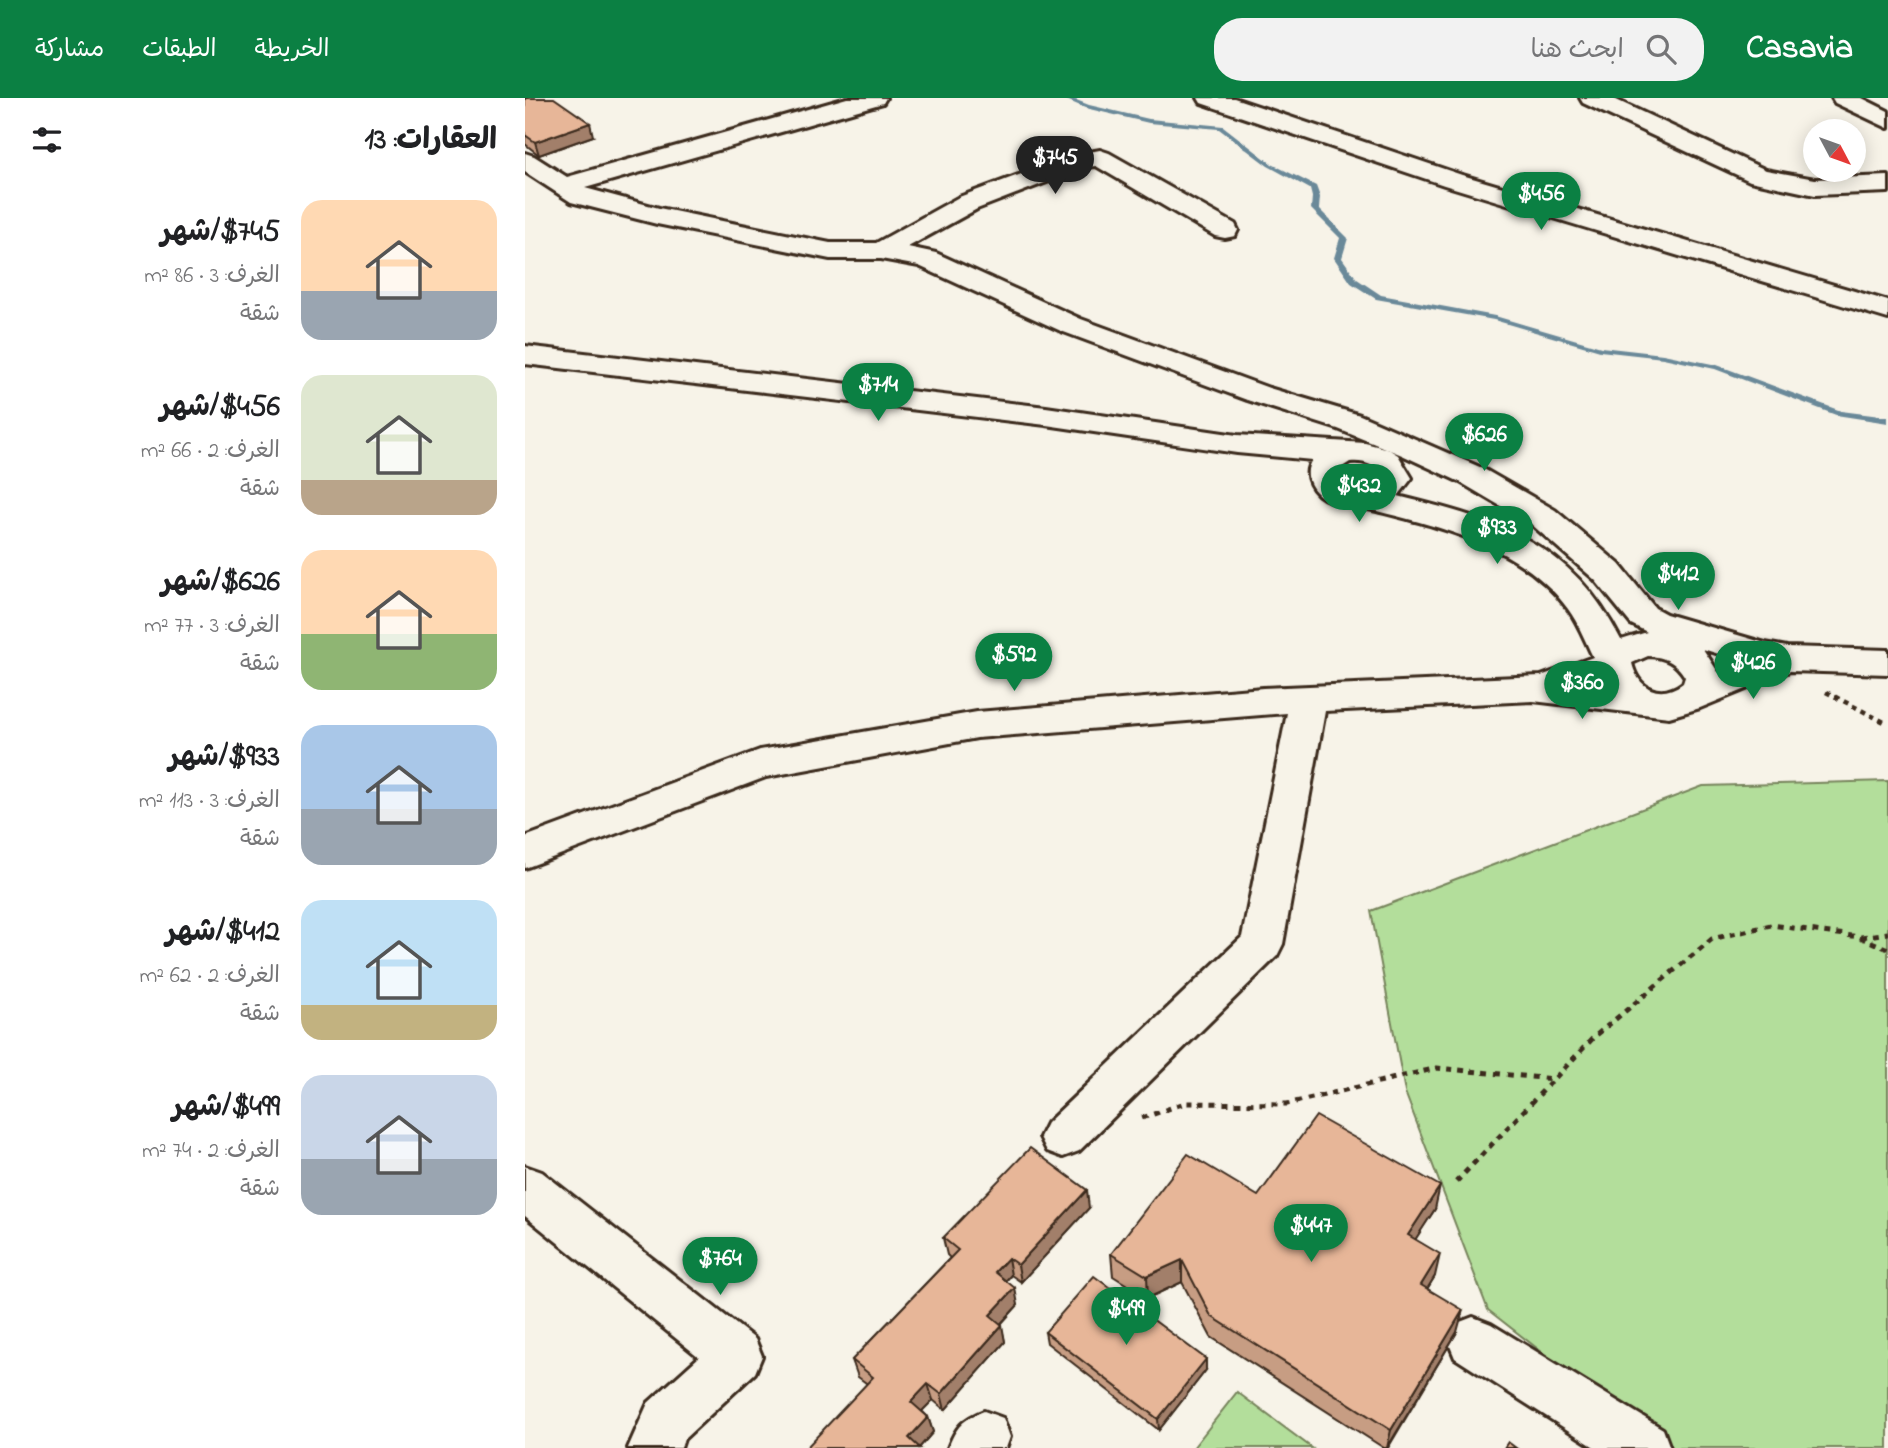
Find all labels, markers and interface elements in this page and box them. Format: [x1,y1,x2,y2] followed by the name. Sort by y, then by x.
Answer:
[1214,18,1704,81] search box
[1746,25,1853,73] text: Casavia
[1642,30,1680,68] icon: search
[1531,32,1624,70] text: ابحث هنا
[35,33,104,68] text: مشاركة
[142,33,217,68] text: الطبقات
[255,33,329,68] text: الخريطة
[365,119,497,163] text: العقارات: 13
[1803,119,1865,182] north arrow
[1803,119,1866,182] map controls
[28,121,66,159] icon: filters
[1014,136,1096,196] pin: $745
[1032,142,1078,175] text: $745
[1500,172,1582,232] pin: $456
[1518,178,1564,211] text: $456
[161,211,280,255] text: $745/شهر
[357,228,441,312] icon: home
[144,260,280,293] text: الغرف: 3 · 86 m²
[240,298,280,331] text: شقة
[837,364,919,423] pin: $714
[858,369,898,402] text: $714
[160,386,280,430] text: $456/شهر
[357,403,441,487] icon: home
[1443,414,1525,473] pin: $626
[1461,419,1507,452] text: $626
[141,435,280,468] text: الغرف: 2 · 66 m²
[1318,464,1400,524] pin: $432
[1337,470,1381,503] text: $432
[240,473,280,506] text: شقة
[1456,506,1538,566] pin: $933
[1477,512,1517,545] text: $933
[1637,552,1719,612] pin: $412
[1657,558,1699,591] text: $412
[161,561,280,605] text: $626/شهر
[357,578,441,662] icon: home
[144,610,280,643] text: الغرف: 3 · 77 m²
[973,634,1055,693] pin: $592
[991,639,1037,672] text: $592
[1712,642,1794,701] pin: $426
[1731,647,1775,680] text: $426
[240,648,280,681] text: شقة
[1541,662,1623,721] pin: $360
[1560,667,1604,700] text: $360
[169,736,280,780] text: $933/شهر
[357,753,441,837] icon: home
[139,785,280,818] text: الغرف: 3 · 113 m²
[240,823,280,856] text: شقة
[166,911,280,955] text: $412/شهر
[357,928,441,1012] icon: home
[139,960,280,993] text: الغرف: 2 · 62 m²
[240,998,280,1031] text: شقة
[172,1086,280,1130] text: $499/شهر
[357,1103,441,1187] icon: home
[142,1135,280,1168] text: الغرف: 2 · 74 m²
[240,1173,280,1206] text: شقة
[1270,1204,1352,1264] pin: $447
[1290,1210,1332,1243] text: $447
[679,1238,761,1297] pin: $764
[699,1243,742,1276] text: $764
[1085,1288,1167,1347] pin: $499
[1107,1293,1145,1326] text: $499

